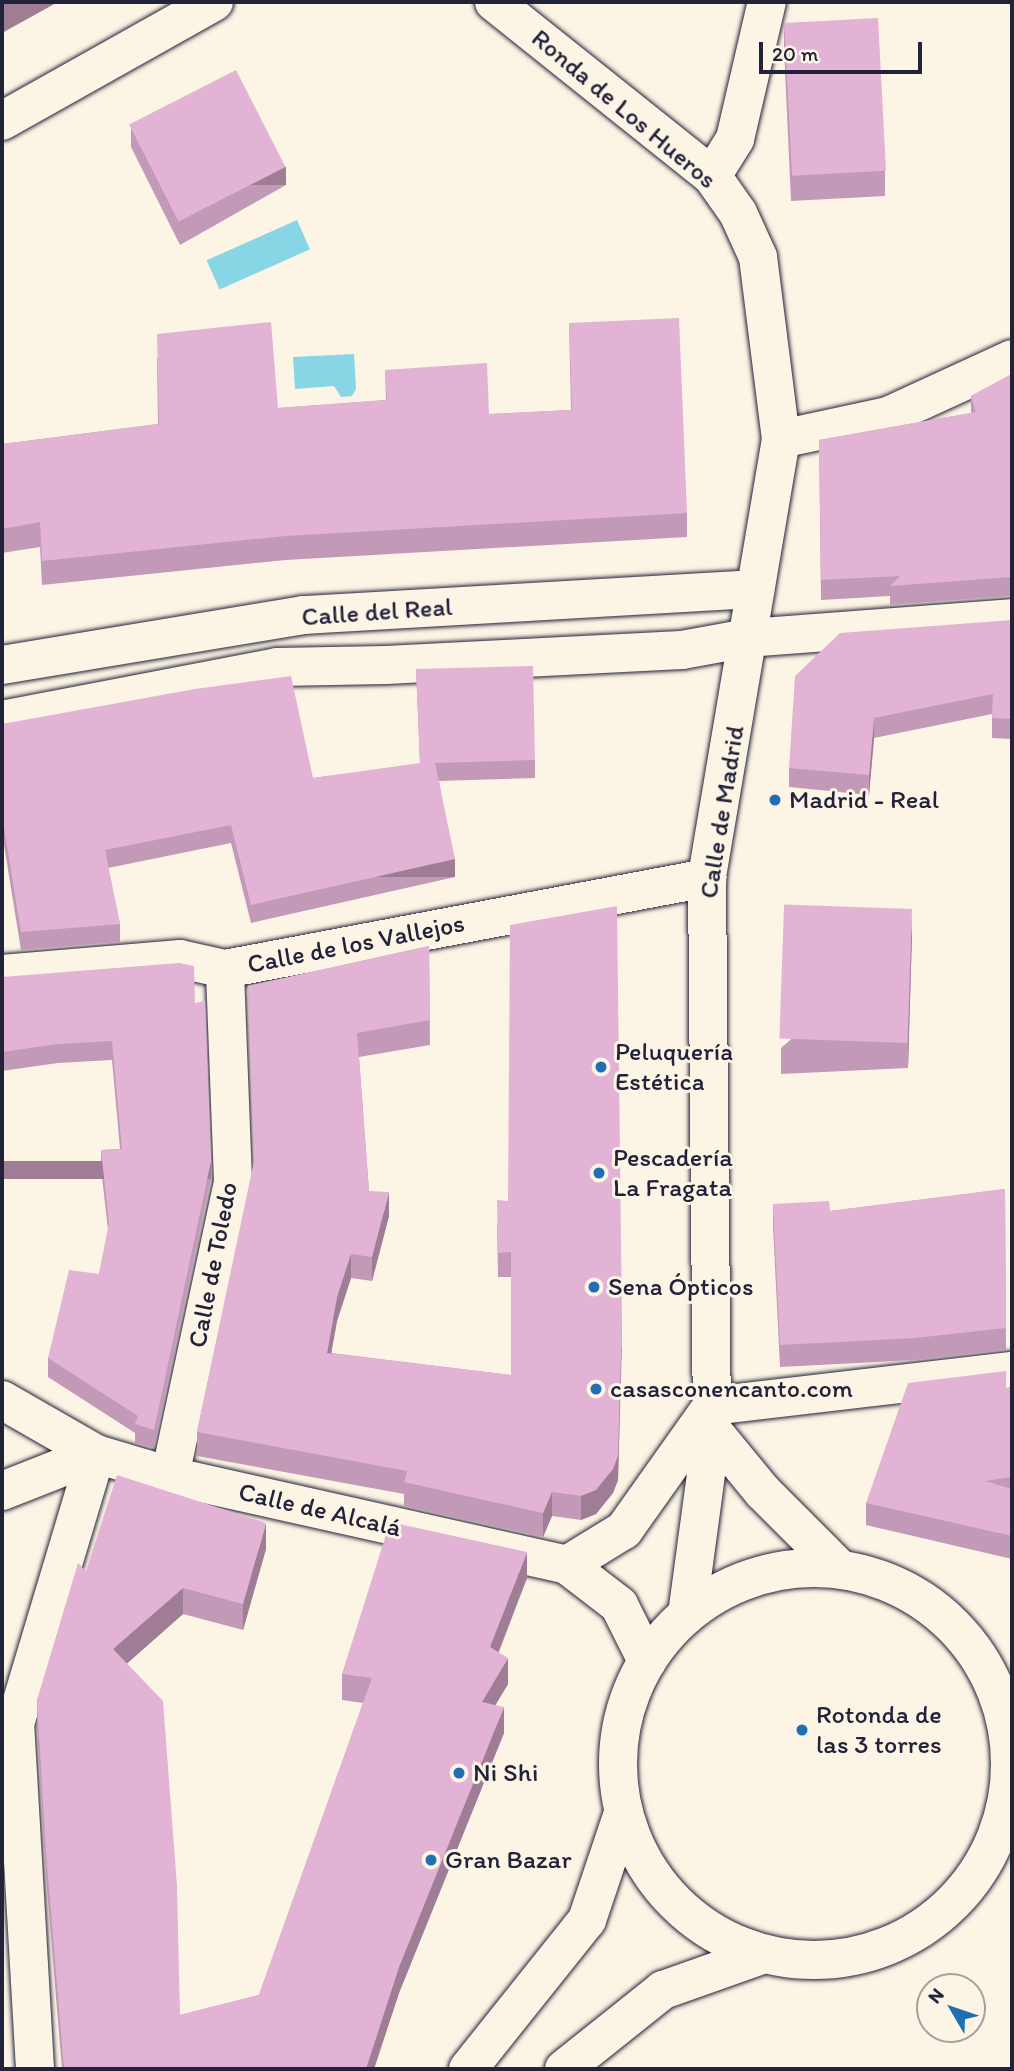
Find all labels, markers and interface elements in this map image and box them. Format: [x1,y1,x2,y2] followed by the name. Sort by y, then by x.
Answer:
[525,22,723,196] street label: Ronda de Los Hueros
[762,28,925,72] scale bar
[772,41,818,66] text: 20 m
[301,591,453,633] street label: Calle del Real
[693,723,751,901] street label: Calle de Madrid
[789,784,938,816] place label: Madrid - Real
[767,792,783,808] marker: Madrid - Real
[245,908,467,980] street label: Calle de los Vallejos
[615,1036,733,1098] place label: Peluquería Estética
[593,1059,609,1075] marker: Peluquería Estética
[613,1142,733,1204] place label: Pescadería La Fragata
[591,1165,607,1181] marker: Pescadería La Fragata
[182,1180,244,1350] street label: Calle de Toledo
[608,1271,754,1303] place label: Sena Ópticos
[586,1279,602,1295] marker: Sena Ópticos
[610,1373,853,1405] place label: casasconencanto.com
[588,1381,604,1397] marker: casasconencanto.com
[236,1476,404,1544] street label: Calle de Alcalá
[816,1699,942,1760] place label: Rotonda de las 3 torres
[794,1722,810,1738] marker: Rotonda de las 3 torres
[473,1757,538,1789] place label: Ni Shi
[451,1765,467,1781] marker: Ni Shi
[445,1844,572,1876] place label: Gran Bazar
[423,1852,439,1868] marker: Gran Bazar
[916,1973,986,2043] north arrow
[923,1984,949,2008] text: N

